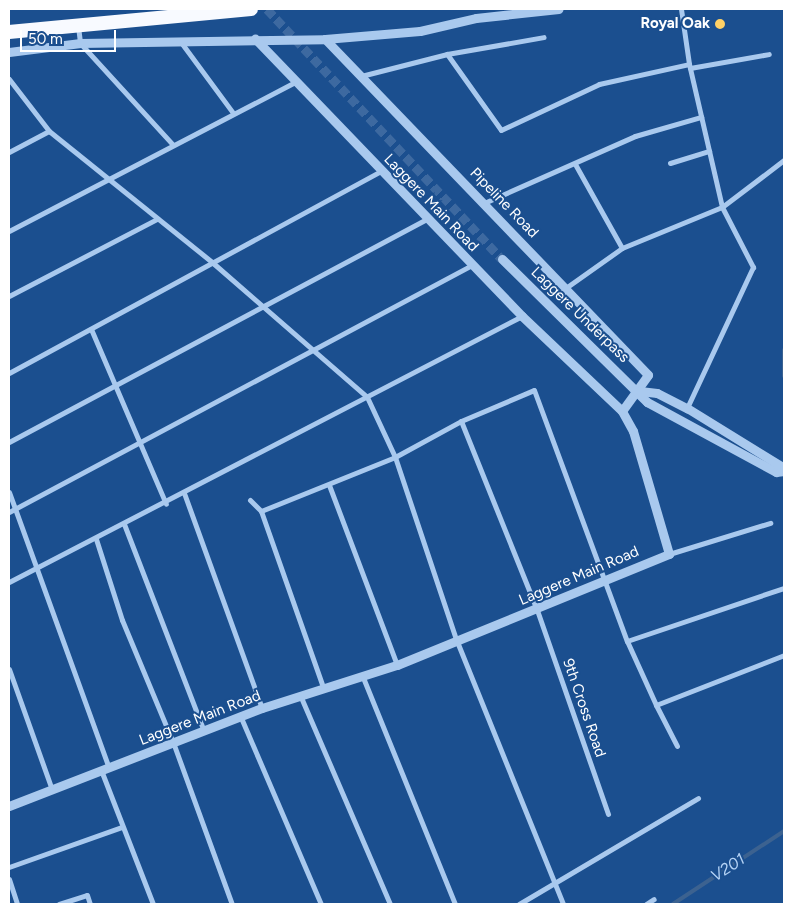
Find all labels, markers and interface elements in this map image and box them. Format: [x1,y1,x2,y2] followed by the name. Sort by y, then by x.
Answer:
[640,15,710,33] place label: Royal Oak
[714,18,726,30] marker: Royal Oak
[22,20,119,52] scale bar
[28,30,63,48] text: 50 m
[380,150,482,256] street label: Laggere Main Road
[466,164,542,242] street label: Pipeline Road
[527,263,633,367] street label: Laggere Underpass
[516,543,642,609] street label: Laggere Main Road
[559,656,609,760] street label: 9th Cross Road
[137,687,263,749] street label: Laggere Main Road
[707,850,749,886] water label: V201

